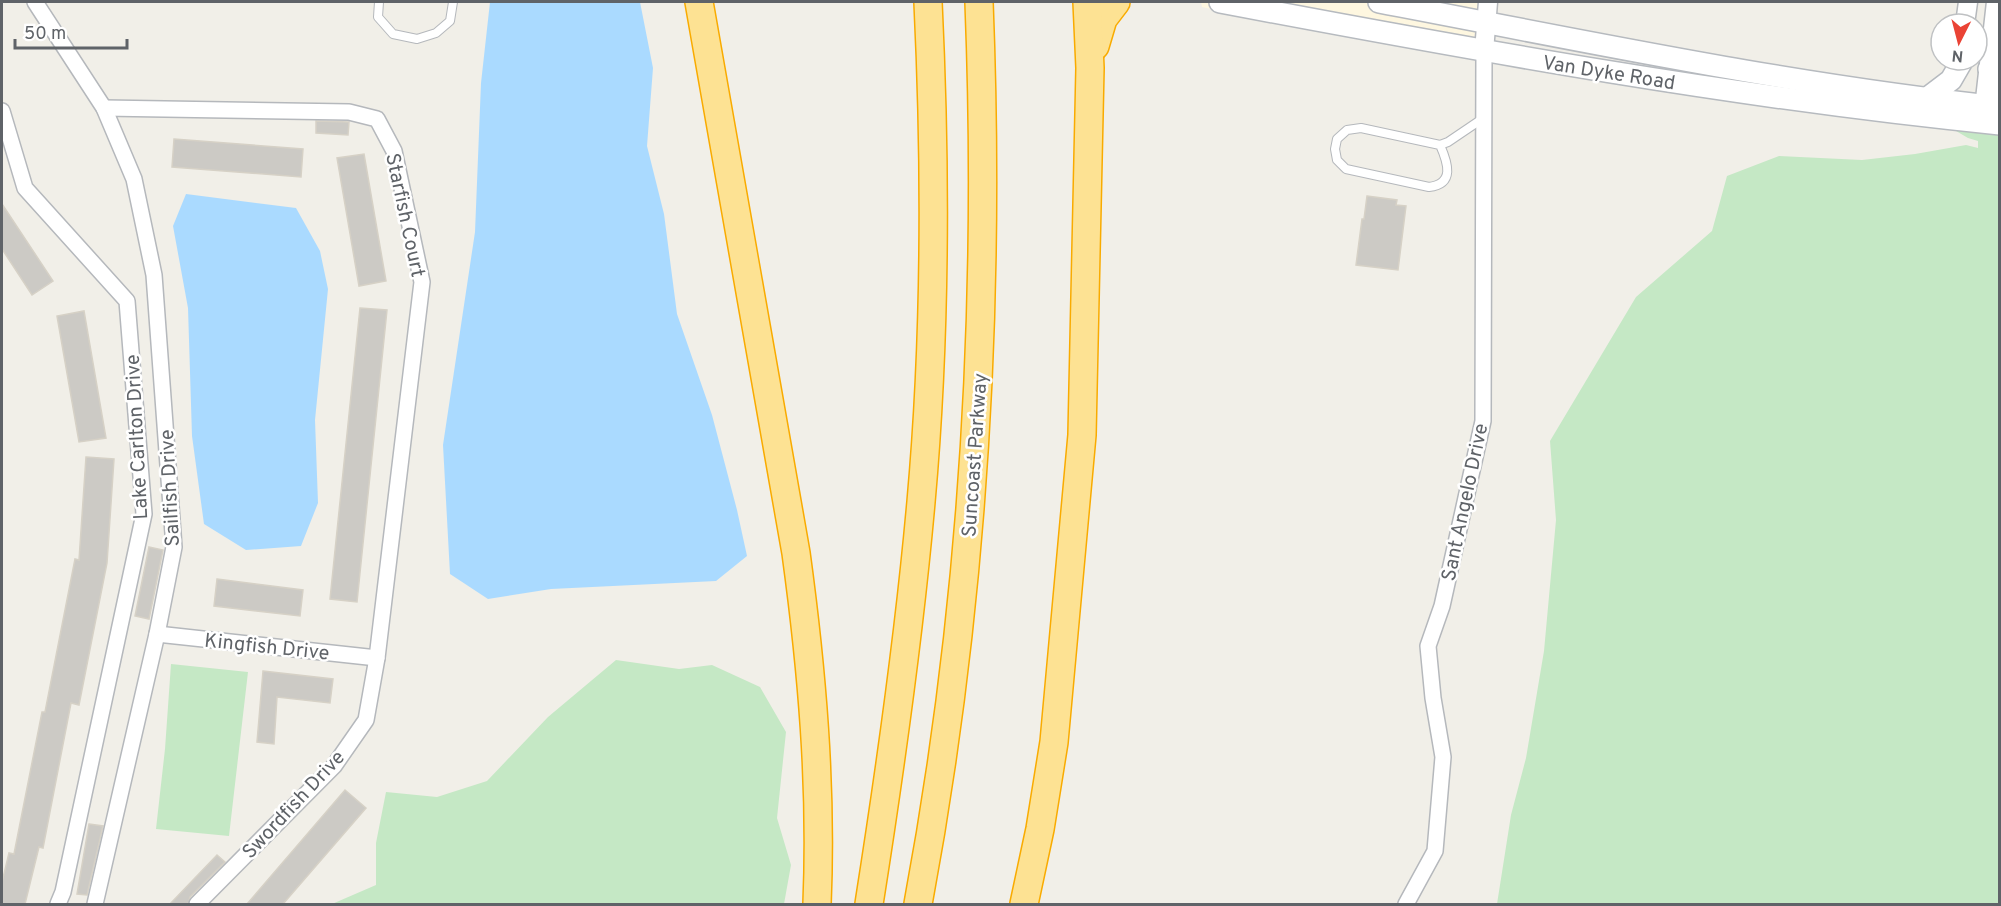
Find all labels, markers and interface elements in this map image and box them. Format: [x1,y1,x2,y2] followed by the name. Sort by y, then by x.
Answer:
[15,12,128,50] scale bar
[1929,12,1989,72] north arrow
[24,23,66,46] text: 50 m
[1951,44,1964,65] text: N
[1540,51,1677,97] street label: Van Dyke Road
[378,151,430,280] street label: Starfish Court
[121,354,155,520] street label: Lake Carlton Drive
[957,372,995,538] street label: Suncoast Parkway
[1437,421,1495,584] street label: Sant Angelo Drive
[155,429,187,547] street label: Sailfish Drive
[203,628,331,667] street label: Kingfish Drive
[237,746,352,865] street label: Swordfish Drive

